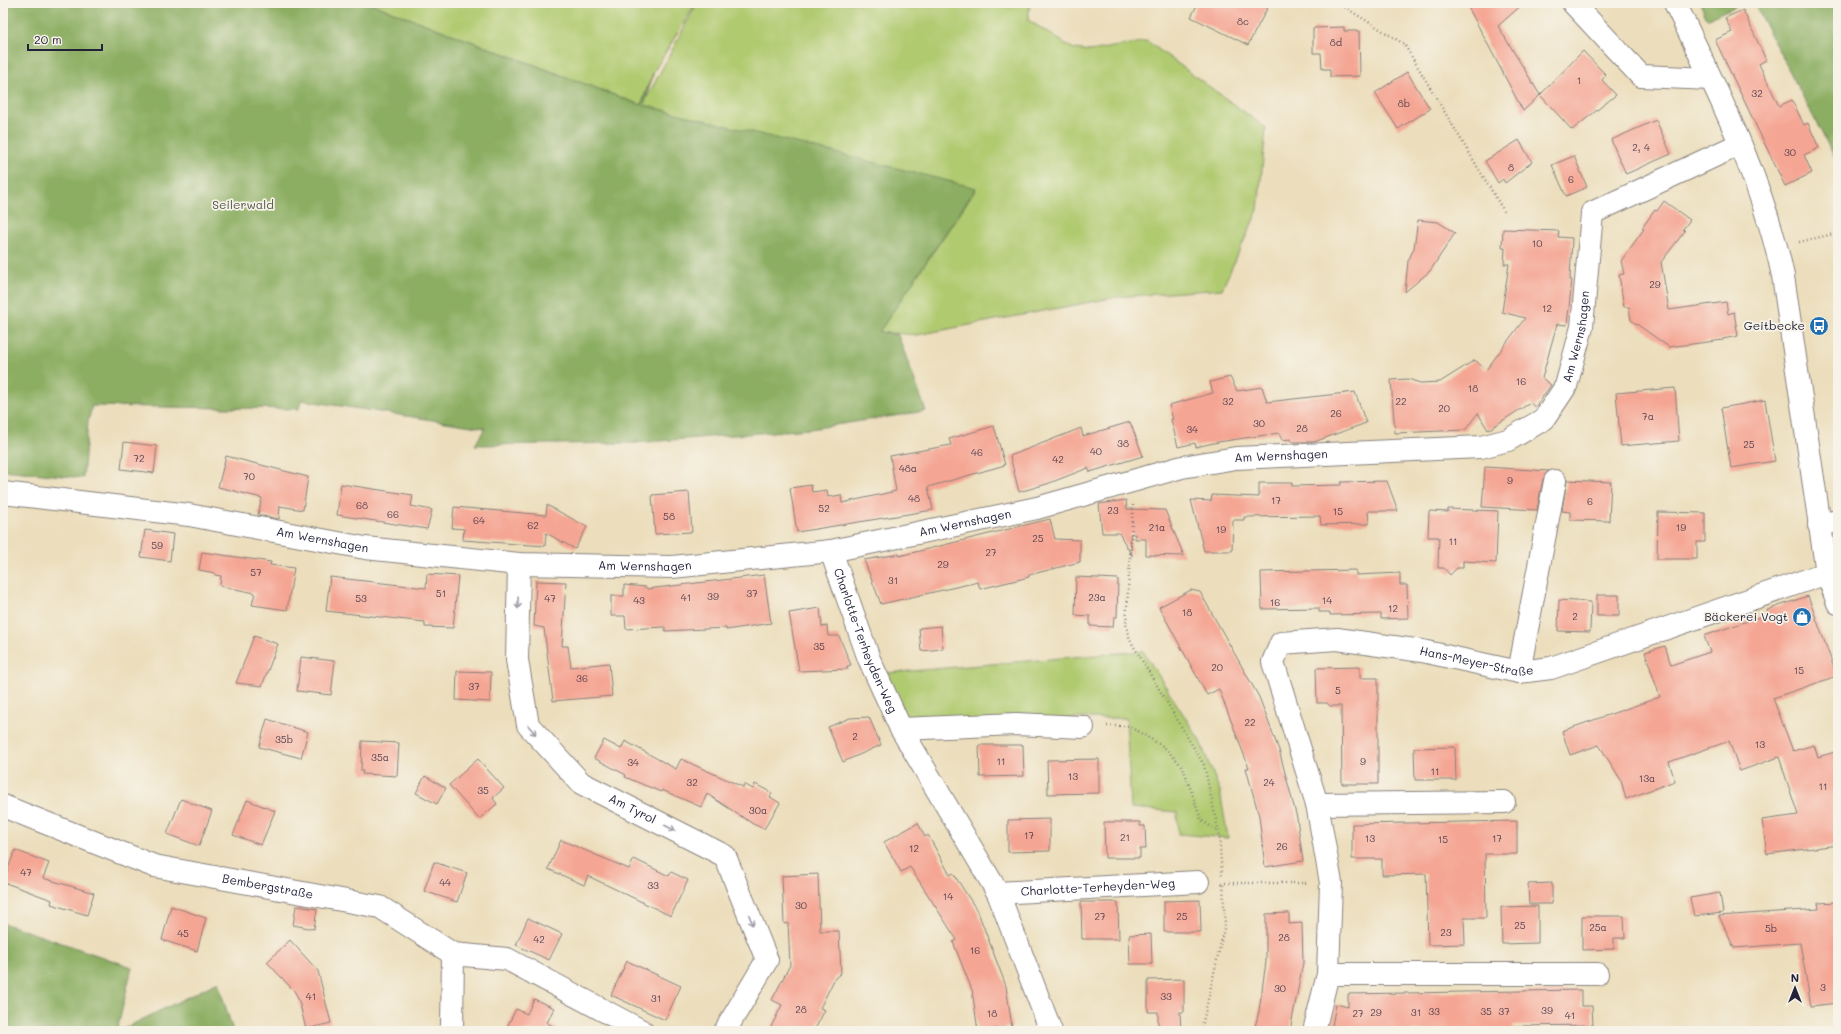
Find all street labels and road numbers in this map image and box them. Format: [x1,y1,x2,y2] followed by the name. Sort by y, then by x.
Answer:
[1558,290,1592,384] street label: Am Wernshagen
[1234,445,1328,465] street label: Am Wernshagen
[917,505,1012,539] street label: Am Wernshagen
[275,523,369,555] street label: Am Wernshagen
[598,556,692,574] street label: Am Wernshagen
[831,566,902,715] street label: Charlotte-Terheyden-Weg
[1418,642,1534,679] street label: Hans-Meyer-Straße
[606,789,659,827] street label: Am Tyrol
[221,870,315,902] street label: Bembergstraße
[1020,874,1175,899] street label: Charlotte-Terheyden-Weg

